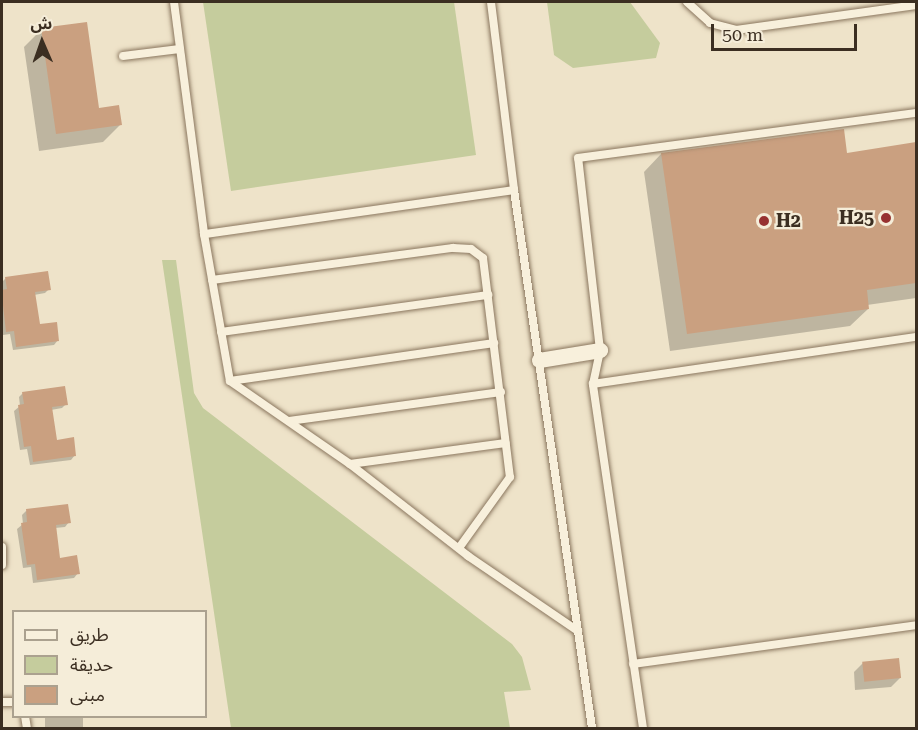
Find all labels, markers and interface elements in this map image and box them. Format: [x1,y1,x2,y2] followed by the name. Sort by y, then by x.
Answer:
[12,12,72,72] north arrow
[714,12,860,50] scale bar
[30,14,53,33] text: ش
[722,24,763,45] text: 50 m
[839,207,874,229] place label: H25
[776,210,801,232] place label: H2
[879,211,893,225] marker: H25
[757,214,771,228] marker: H2
[12,610,207,718] legend
[70,624,109,645] text: طريق
[70,654,113,675] text: حديقة
[70,684,105,705] text: مبنى

